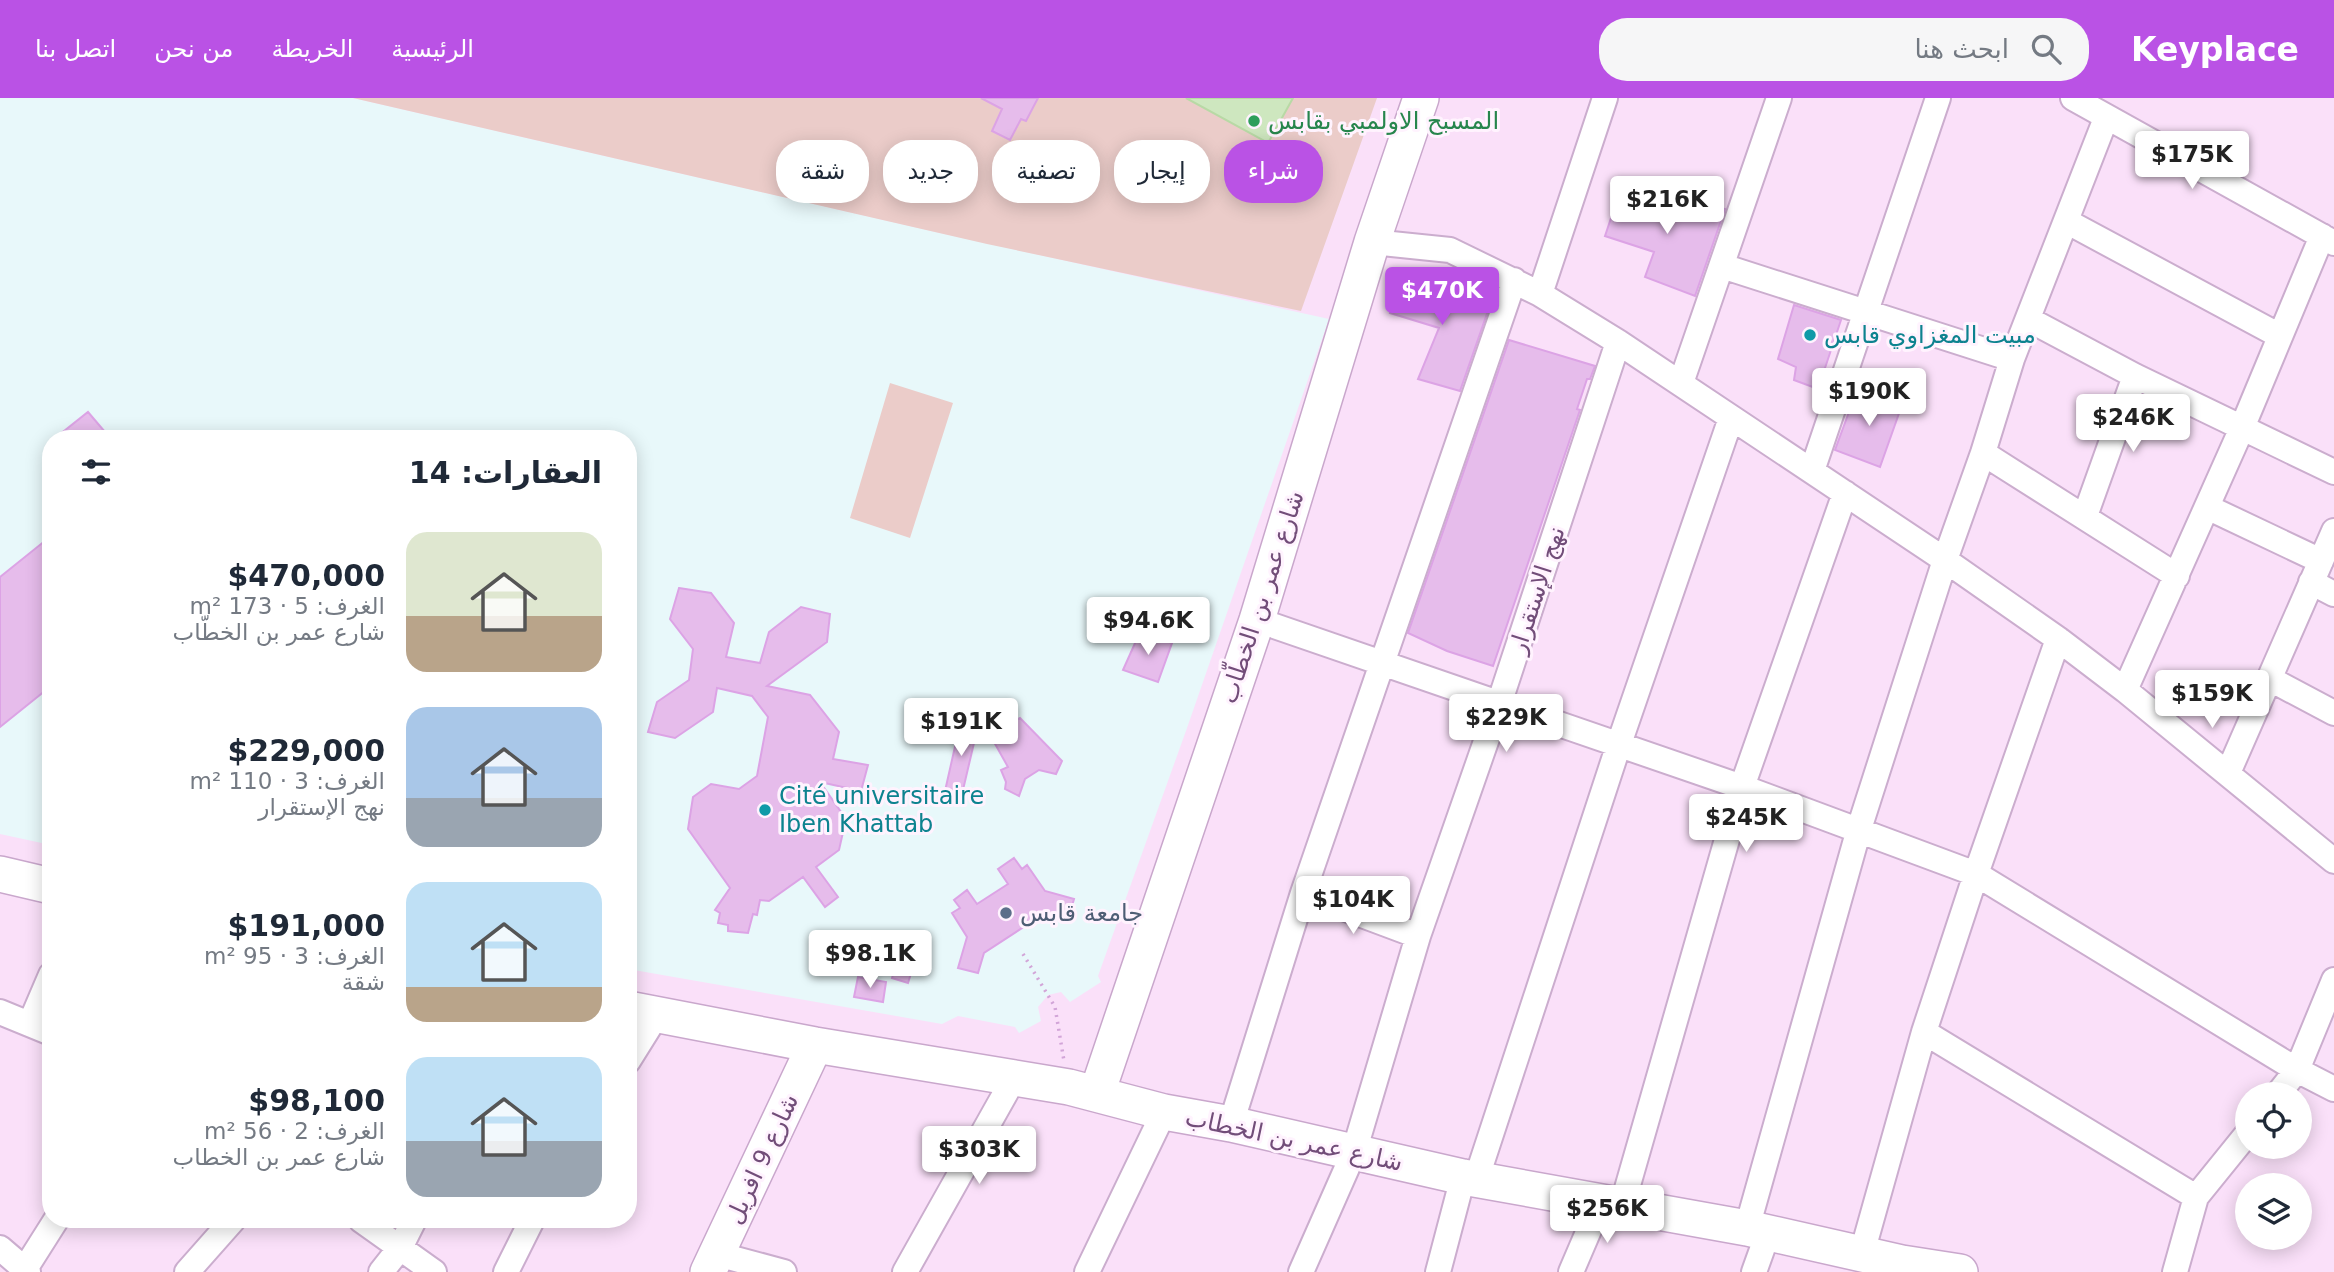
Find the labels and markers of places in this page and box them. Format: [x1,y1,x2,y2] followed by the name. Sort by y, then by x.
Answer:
[1268,107,1499,135] place label: المسبح الاولمبي بقابس
[1246,113,1262,129] marker: المسبح الاولمبي بقابس
[2143,132,2241,191] pin: $175K
[1618,176,1716,236] pin: $216K
[1393,268,1491,327] pin: $470K
[1824,321,2036,349] place label: مبيت المغزاوي قابس
[1802,327,1818,343] marker: مبيت المغزاوي قابس
[1820,368,1918,428] pin: $190K
[2084,394,2182,454] pin: $246K
[1091,598,1205,657] pin: $94.6K
[2163,670,2261,730] pin: $159K
[1457,694,1555,754] pin: $229K
[912,698,1010,758] pin: $191K
[779,782,984,838] place label: Cité universitaire Iben Khattab
[1697,794,1795,854] pin: $245K
[757,802,773,818] marker: Cité universitaire Iben Khattab
[1304,876,1402,936] pin: $104K
[1020,899,1143,927] place label: جامعة قابس
[998,905,1014,921] marker: جامعة قابس
[813,930,927,990] pin: $98.1K
[930,1126,1028,1186] pin: $303K
[1558,1186,1656,1245] pin: $256K

